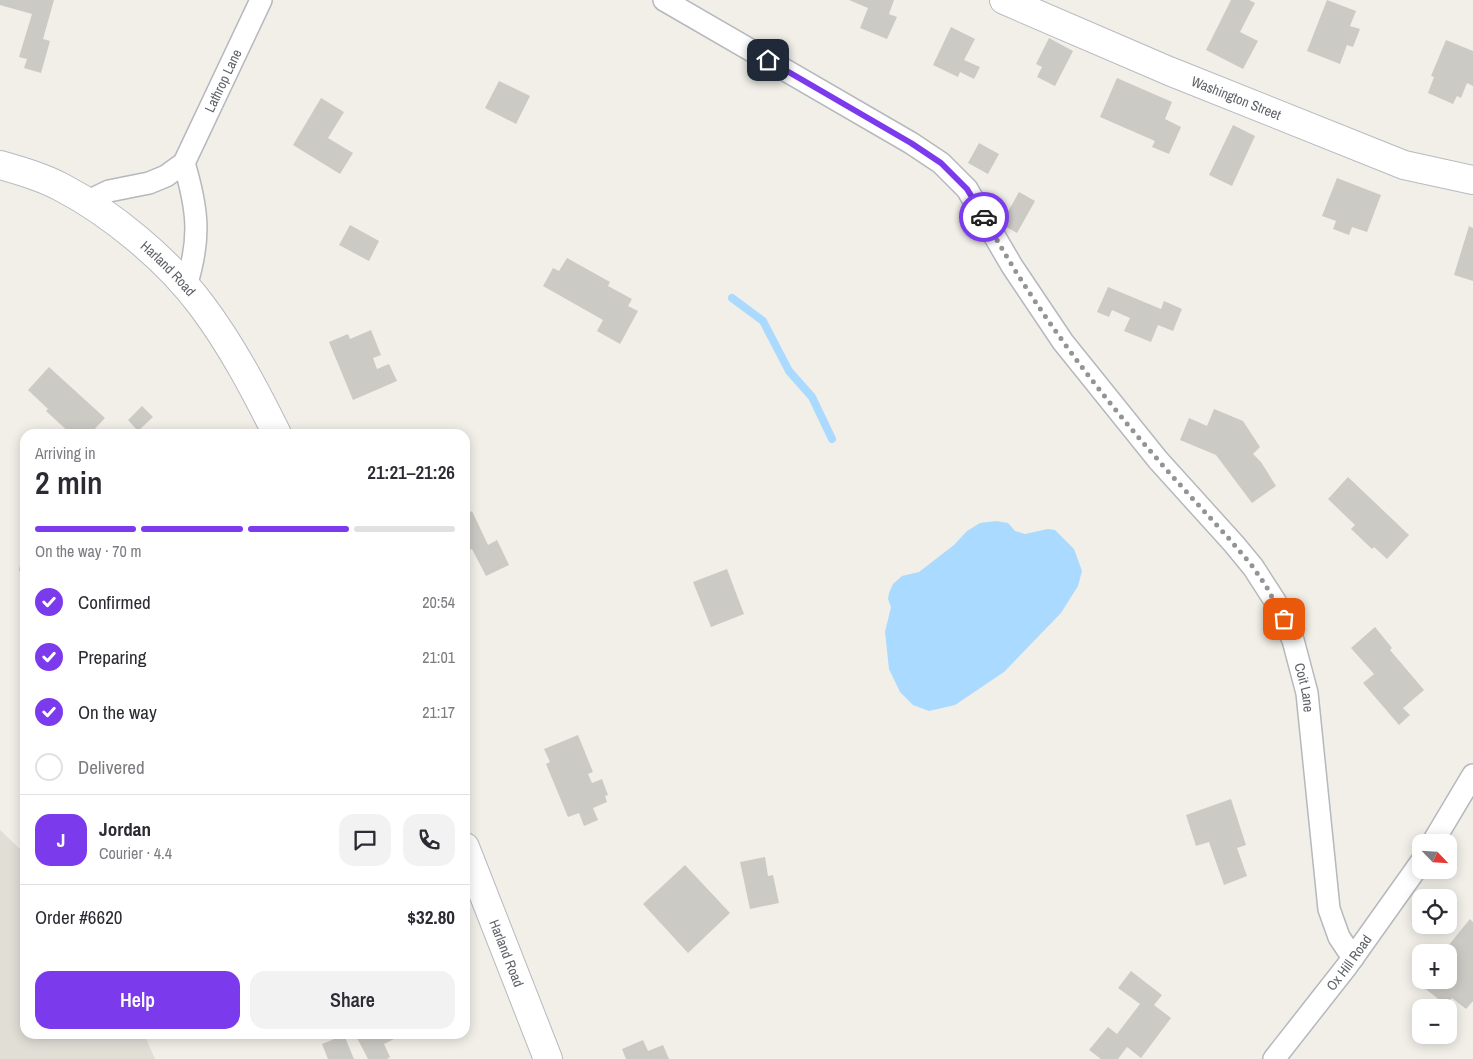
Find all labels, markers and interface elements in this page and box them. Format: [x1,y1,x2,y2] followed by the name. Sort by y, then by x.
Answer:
[747,39,789,81] pin
[200,46,246,115] street label: Lathrop Lane
[754,46,782,74] icon: home
[1189,72,1284,124] street label: Washington Street
[959,192,1009,242] courier
[970,203,998,231] icon: car
[137,237,200,300] street label: Harland Road
[35,442,96,464] text: Arriving in
[367,459,455,485] text: 21:21–21:26
[35,461,103,504] text: 2 min
[35,540,141,562] text: On the way · 70 m
[35,588,63,616] icon: check
[78,589,151,615] text: Confirmed
[422,591,455,613] text: 20:54
[1263,598,1305,640] pin
[1270,605,1298,633] icon: bag
[35,643,63,671] icon: check
[78,644,146,670] text: Preparing
[422,646,455,668] text: 21:01
[1290,661,1318,713] street label: Coit Lane
[35,698,63,726] icon: check
[78,699,157,725] text: On the way
[422,701,455,723] text: 21:17
[78,754,145,780] text: Delivered
[339,814,391,866] button: chat
[403,814,455,866] button: phone
[99,816,151,842] text: Jordan
[57,827,65,853] text: J
[1412,834,1458,879] north arrow
[1412,834,1457,1044] map controls
[99,842,172,864] text: Courier · 4.4
[1412,889,1457,934] button: locate
[35,904,122,930] text: Order #6620
[407,904,455,930] text: $32.80
[485,917,528,989] street label: Harland Road
[1322,931,1375,994] street label: Ox Hill Road
[1412,944,1457,989] button: +
[35,971,240,1029] button: Help
[250,971,455,1029] button: Share
[1412,999,1457,1044] button: −

